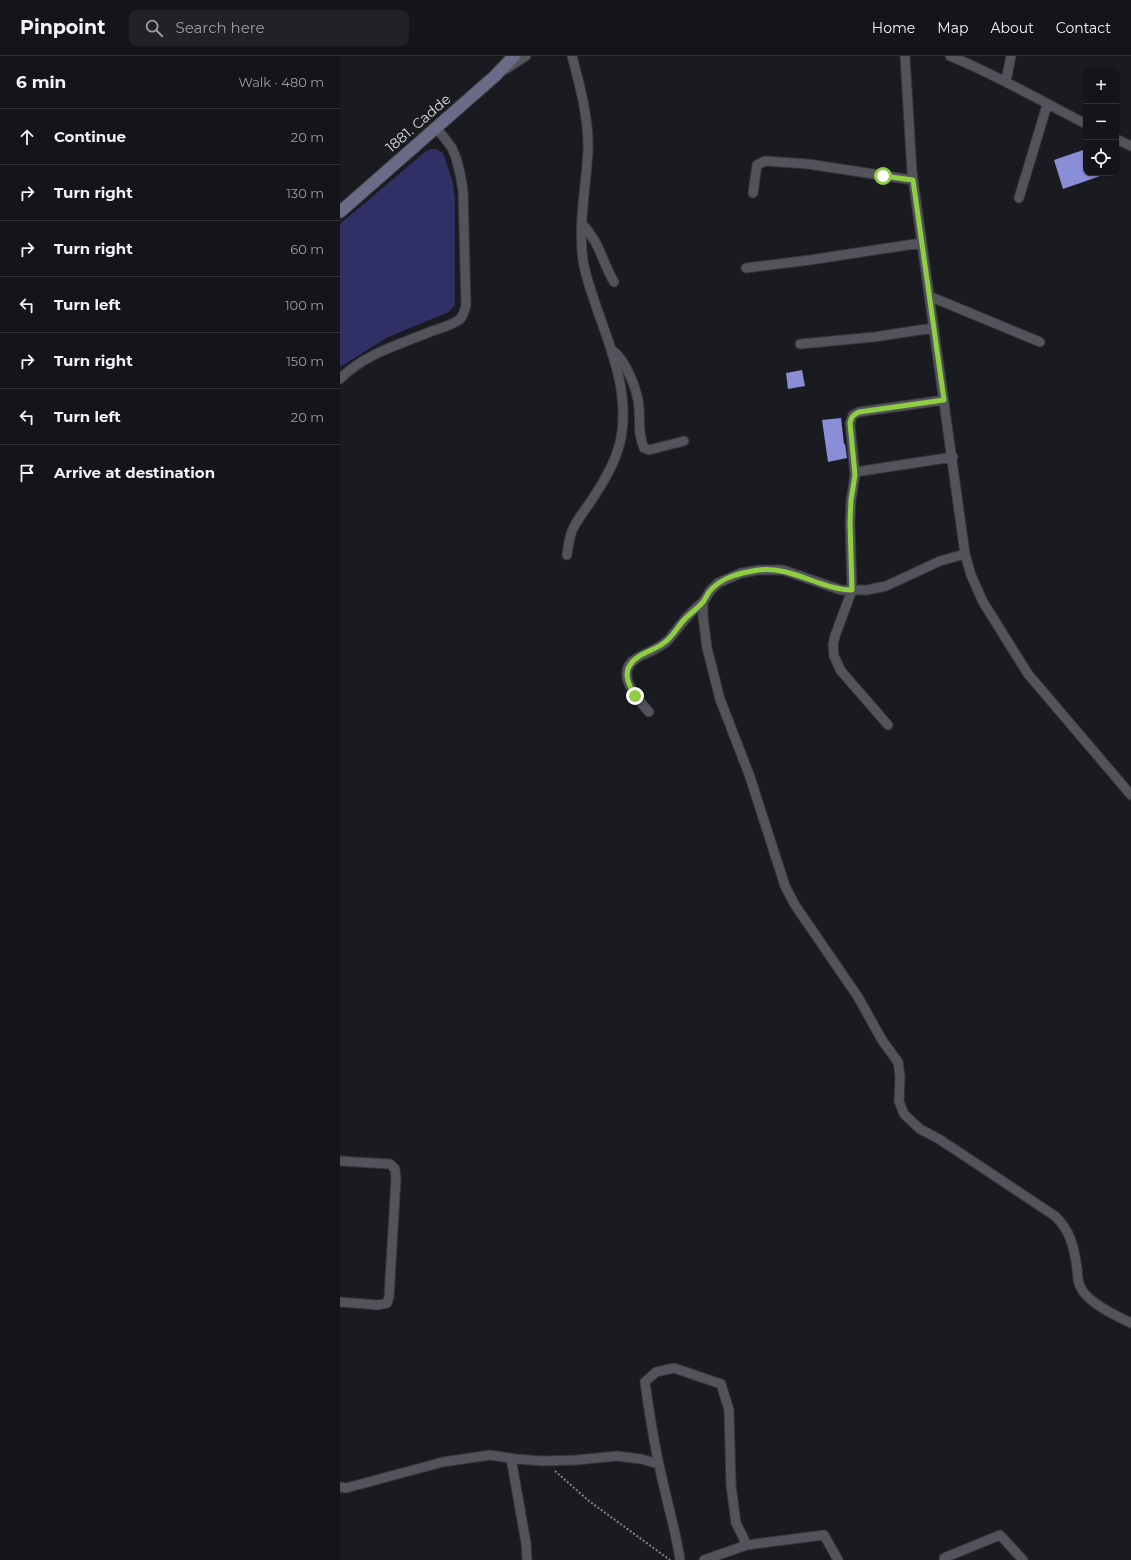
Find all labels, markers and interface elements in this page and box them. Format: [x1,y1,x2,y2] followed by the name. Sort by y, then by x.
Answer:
[129,10,409,46] search box
[20,16,105,39] text: Pinpoint
[143,17,165,39] icon: search
[175,18,265,37] text: Search here
[872,19,915,37] text: Home
[937,19,968,37] text: Map
[990,19,1034,37] text: About
[1056,19,1111,37] text: Contact
[1083,68,1119,176] map controls
[1083,68,1119,104] button: +
[16,72,66,92] text: 6 min
[238,74,324,90] text: Walk · 480 m
[382,90,454,156] street label: 1881. Cadde
[1083,104,1119,140] button: −
[16,126,38,148] icon: ahead
[54,127,126,146] text: Continue
[291,129,324,145] text: 20 m
[1083,140,1119,176] button: locate
[874,167,892,185] route start
[16,182,38,204] icon: right
[54,183,133,202] text: Turn right
[286,185,324,201] text: 130 m
[16,238,38,260] icon: right
[54,239,133,258] text: Turn right
[290,241,324,257] text: 60 m
[16,294,38,316] icon: left
[54,295,121,314] text: Turn left
[285,297,324,313] text: 100 m
[16,350,38,372] icon: right
[54,351,133,370] text: Turn right
[286,353,324,369] text: 150 m
[16,406,38,428] icon: left
[54,407,121,426] text: Turn left
[291,409,324,425] text: 20 m
[16,462,38,484] icon: arrive
[54,463,215,482] text: Arrive at destination
[626,687,644,705] route end

